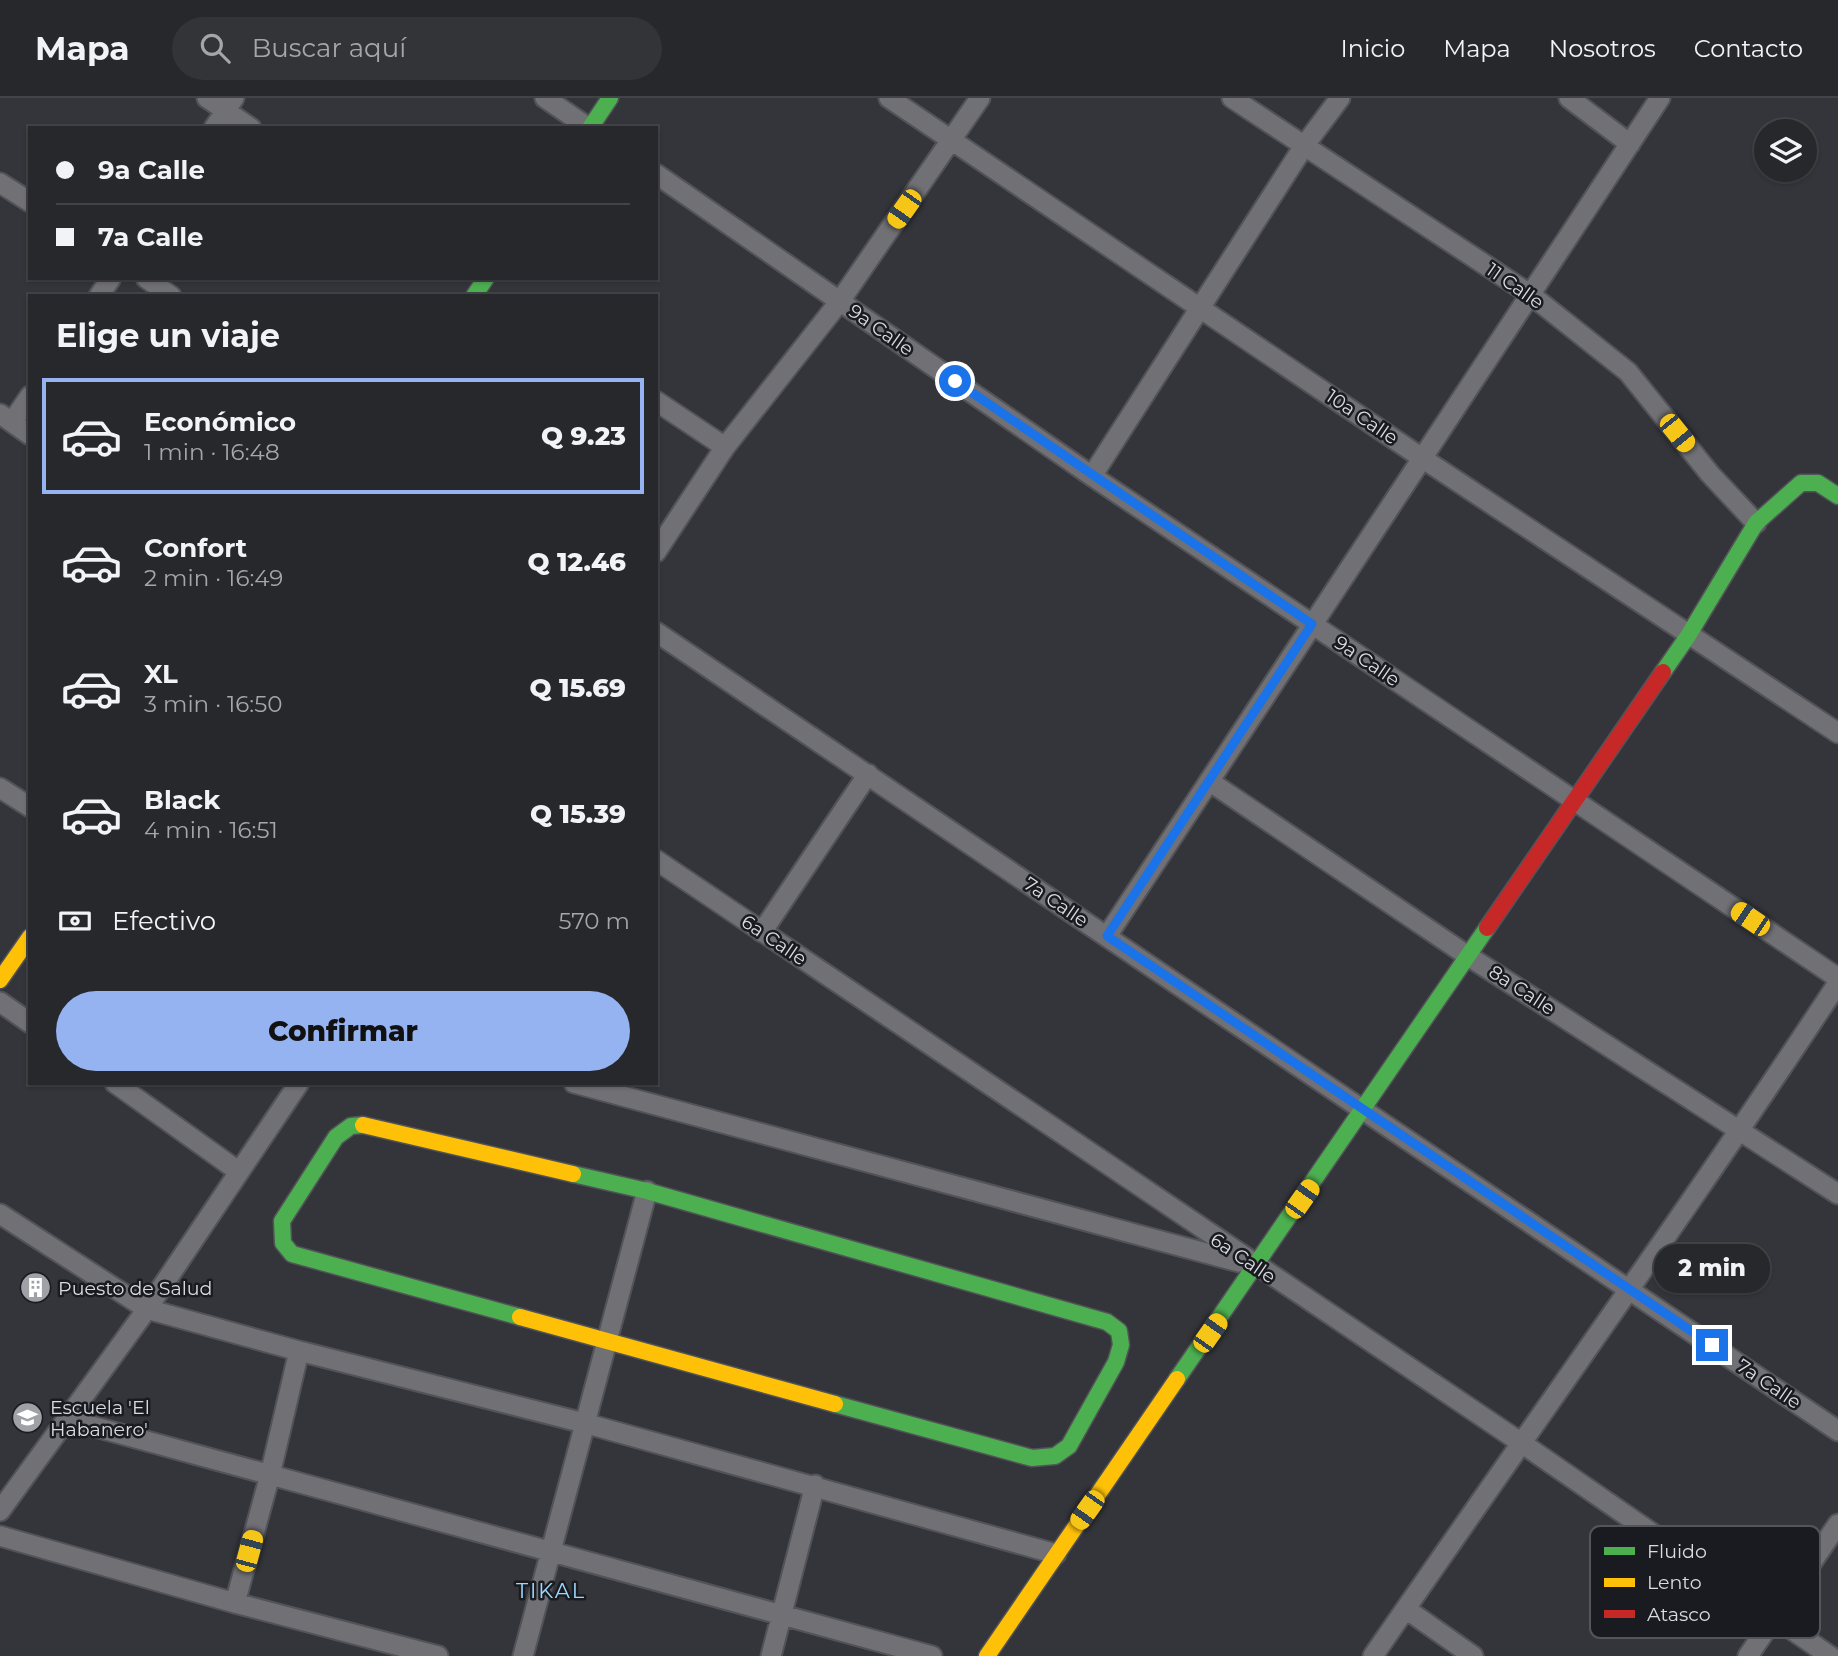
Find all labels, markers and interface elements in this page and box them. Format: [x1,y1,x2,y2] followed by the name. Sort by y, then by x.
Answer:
[172,17,662,80] search box
[35,28,130,68] text: Mapa
[196,29,234,67] icon: search
[252,32,406,64] text: Buscar aquí
[1340,34,1405,63] text: Inicio
[1443,34,1511,63] text: Mapa
[1549,34,1656,63] text: Nosotros
[1694,34,1803,63] text: Contacto
[1754,119,1817,182] map controls
[1754,119,1817,182] button: layers
[98,154,205,186] text: 9a Calle
[884,186,925,232] car
[98,221,203,253] text: 7a Calle
[1482,258,1548,314] street label: 11 Calle
[844,299,918,361] street label: 9a Calle
[56,316,280,355] text: Elige un viaje
[939,365,971,397] route start
[1322,385,1402,449] street label: 10a Calle
[60,405,123,468] icon: car
[144,406,296,438] text: Económico
[1656,410,1699,456] car
[541,420,626,452] text: Q 9.23
[144,438,280,466] text: 1 min · 16:48
[60,531,123,594] icon: car
[144,532,247,564] text: Confort
[528,546,626,578] text: Q 12.46
[144,564,283,592] text: 2 min · 16:49
[1330,631,1404,691] street label: 9a Calle
[60,657,123,720] icon: car
[144,658,178,690] text: XL
[529,672,626,704] text: Q 15.69
[144,690,282,718] text: 3 min · 16:50
[60,783,123,846] icon: car
[144,784,220,816] text: Black
[530,798,626,830] text: Q 15.39
[144,816,278,844] text: 4 min · 16:51
[1019,872,1093,932] street label: 7a Calle
[1727,899,1774,939] car
[56,902,94,940] icon: cash
[112,905,216,937] text: Efectivo
[559,907,630,935] text: 570 m
[737,910,811,970] street label: 6a Calle
[1484,960,1560,1020] street label: 8a Calle
[56,991,630,1071] button: Confirmar
[1282,1176,1323,1222] car
[1206,1228,1280,1288] street label: 6a Calle
[1654,1244,1770,1292] callout: 2 min
[1678,1254,1746,1282] text: 2 min
[18,1271,52,1305] building icon: Puesto de Salud
[58,1277,212,1300] place label: Puesto de Salud
[1190,1310,1231,1356] car
[1696,1329,1728,1361] route end
[1732,1354,1806,1414] street label: 7a Calle
[50,1396,150,1441] place label: Escuela 'El Habanero'
[10,1401,44,1435] school or university icon: Escuela 'El Habanero'
[1067,1487,1108,1533] car
[1590,1526,1820,1638] legend
[234,1528,265,1574] car
[1647,1540,1707,1563] text: Fluido
[1647,1571,1702,1594] text: Lento
[516,1578,586,1603] district label: TIKAL
[1647,1603,1711,1626] text: Atasco

